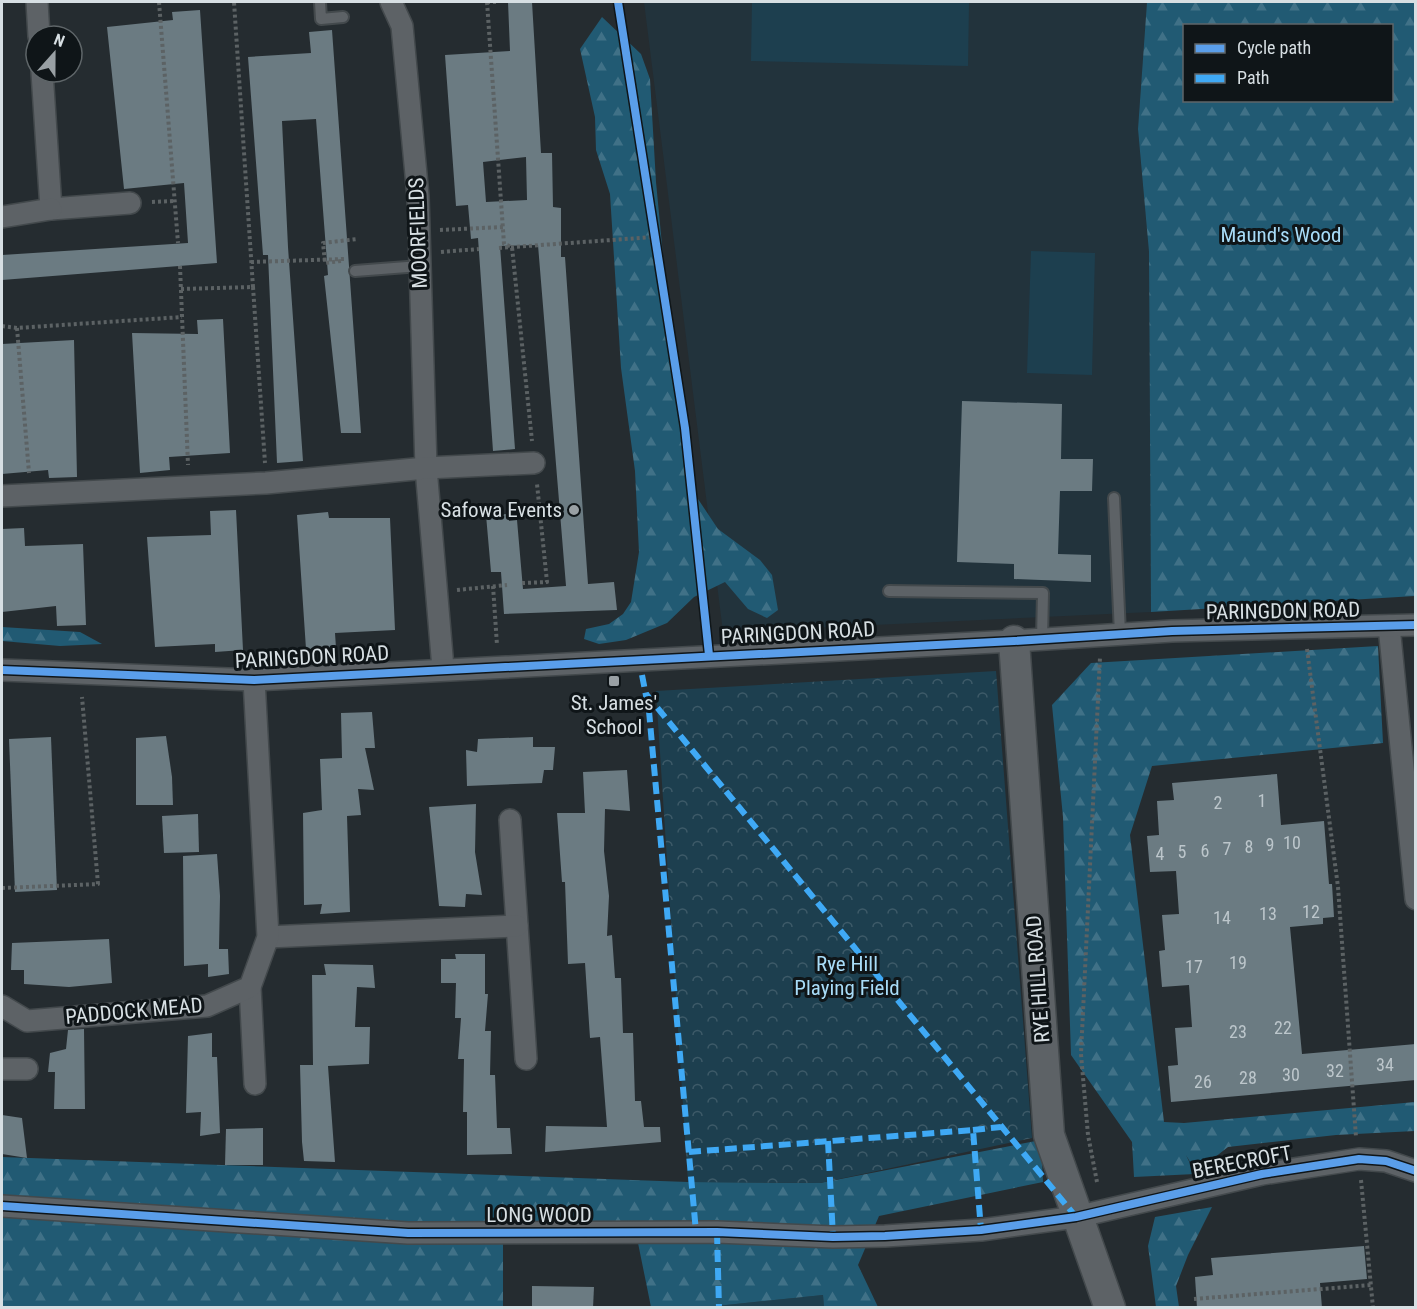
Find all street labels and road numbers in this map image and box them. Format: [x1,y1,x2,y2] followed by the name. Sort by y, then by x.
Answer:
[404,177,432,289] street label: MOORFIELDS
[1206,598,1360,624] street label: PARINGDON ROAD
[720,617,876,649] street label: PARINGDON ROAD
[234,641,390,673] street label: PARINGDON ROAD
[1022,914,1054,1044] street label: RYE HILL ROAD
[64,993,204,1029] street label: PADDOCK MEAD
[1190,1141,1294,1183] street label: BERECROFT
[486,1203,592,1227] street label: LONG WOOD

